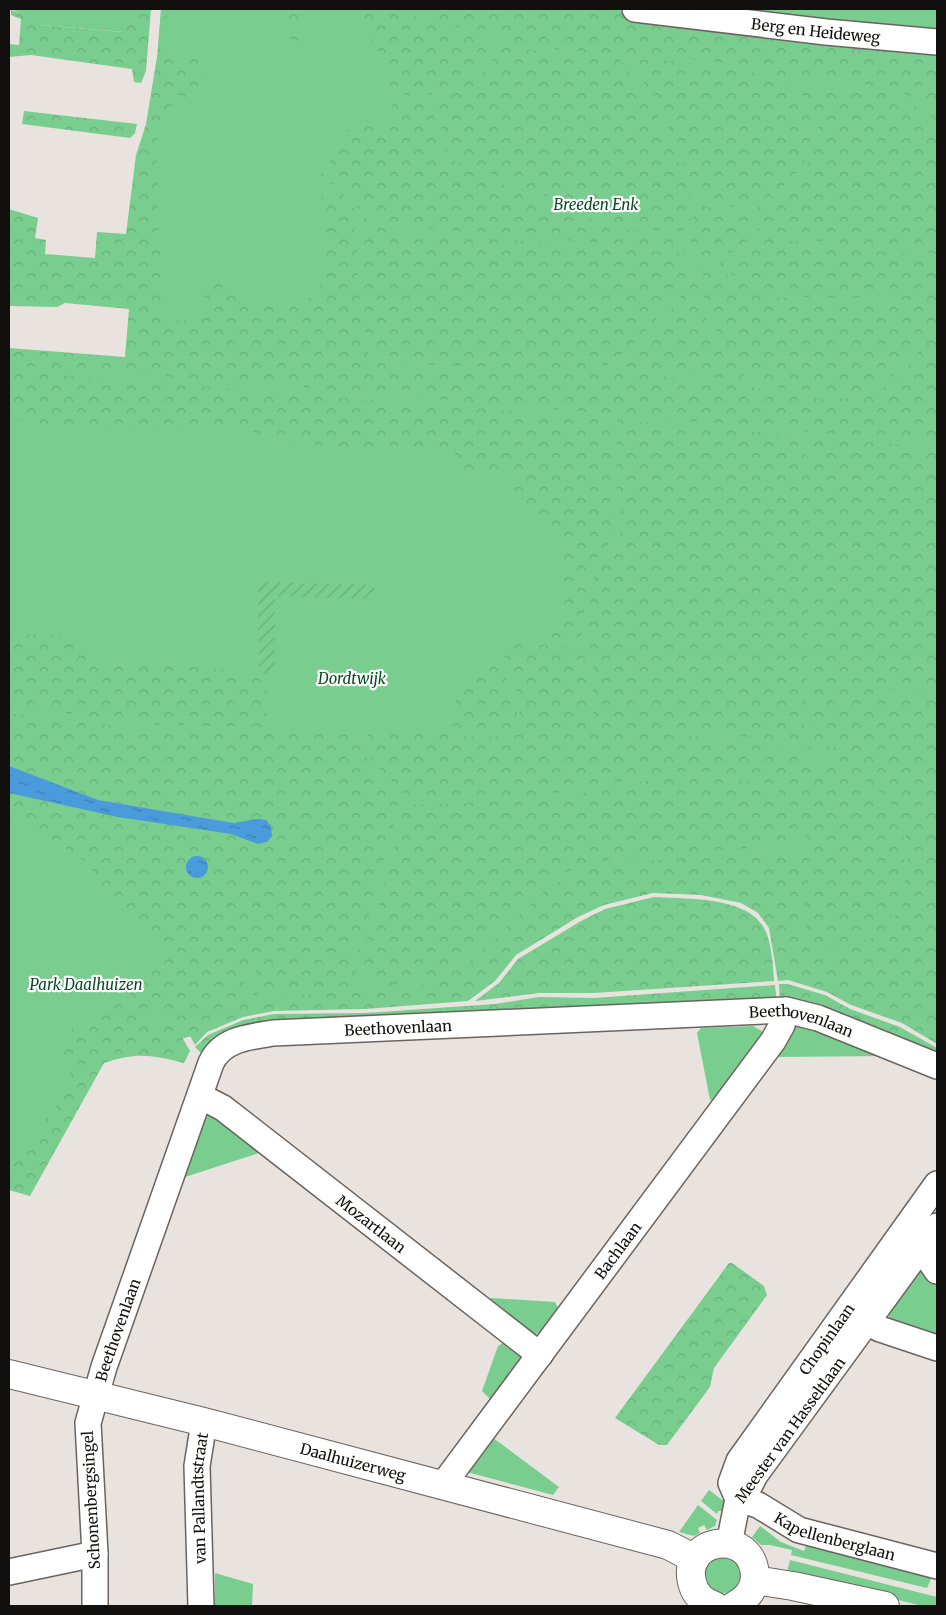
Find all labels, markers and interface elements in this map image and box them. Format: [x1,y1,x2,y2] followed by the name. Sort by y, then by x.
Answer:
[750,14,881,46] street label: Berg en Heideweg
[554,195,639,214] park label: Breeden Enk
[317,669,387,688] park label: Dordtwijk
[29,975,143,994] park label: Park Daalhuizen
[748,1000,856,1041] street label: Beethovenlaan
[344,1015,452,1039] street label: Beethovenlaan
[333,1190,410,1257] street label: Mozartlaan
[590,1218,645,1283] street label: Bachlaan
[91,1276,144,1383] street label: Beethovenlaan
[794,1299,858,1378] street label: Chopinlaan
[731,1353,849,1507] street label: Meester van Hasseltlaan
[78,1430,104,1570] street label: Schonenbergsingel
[188,1431,212,1565] street label: van Pallandtstraat
[298,1438,408,1485] street label: Daalhuizerweg
[771,1508,898,1564] street label: Kapellenberglaan

